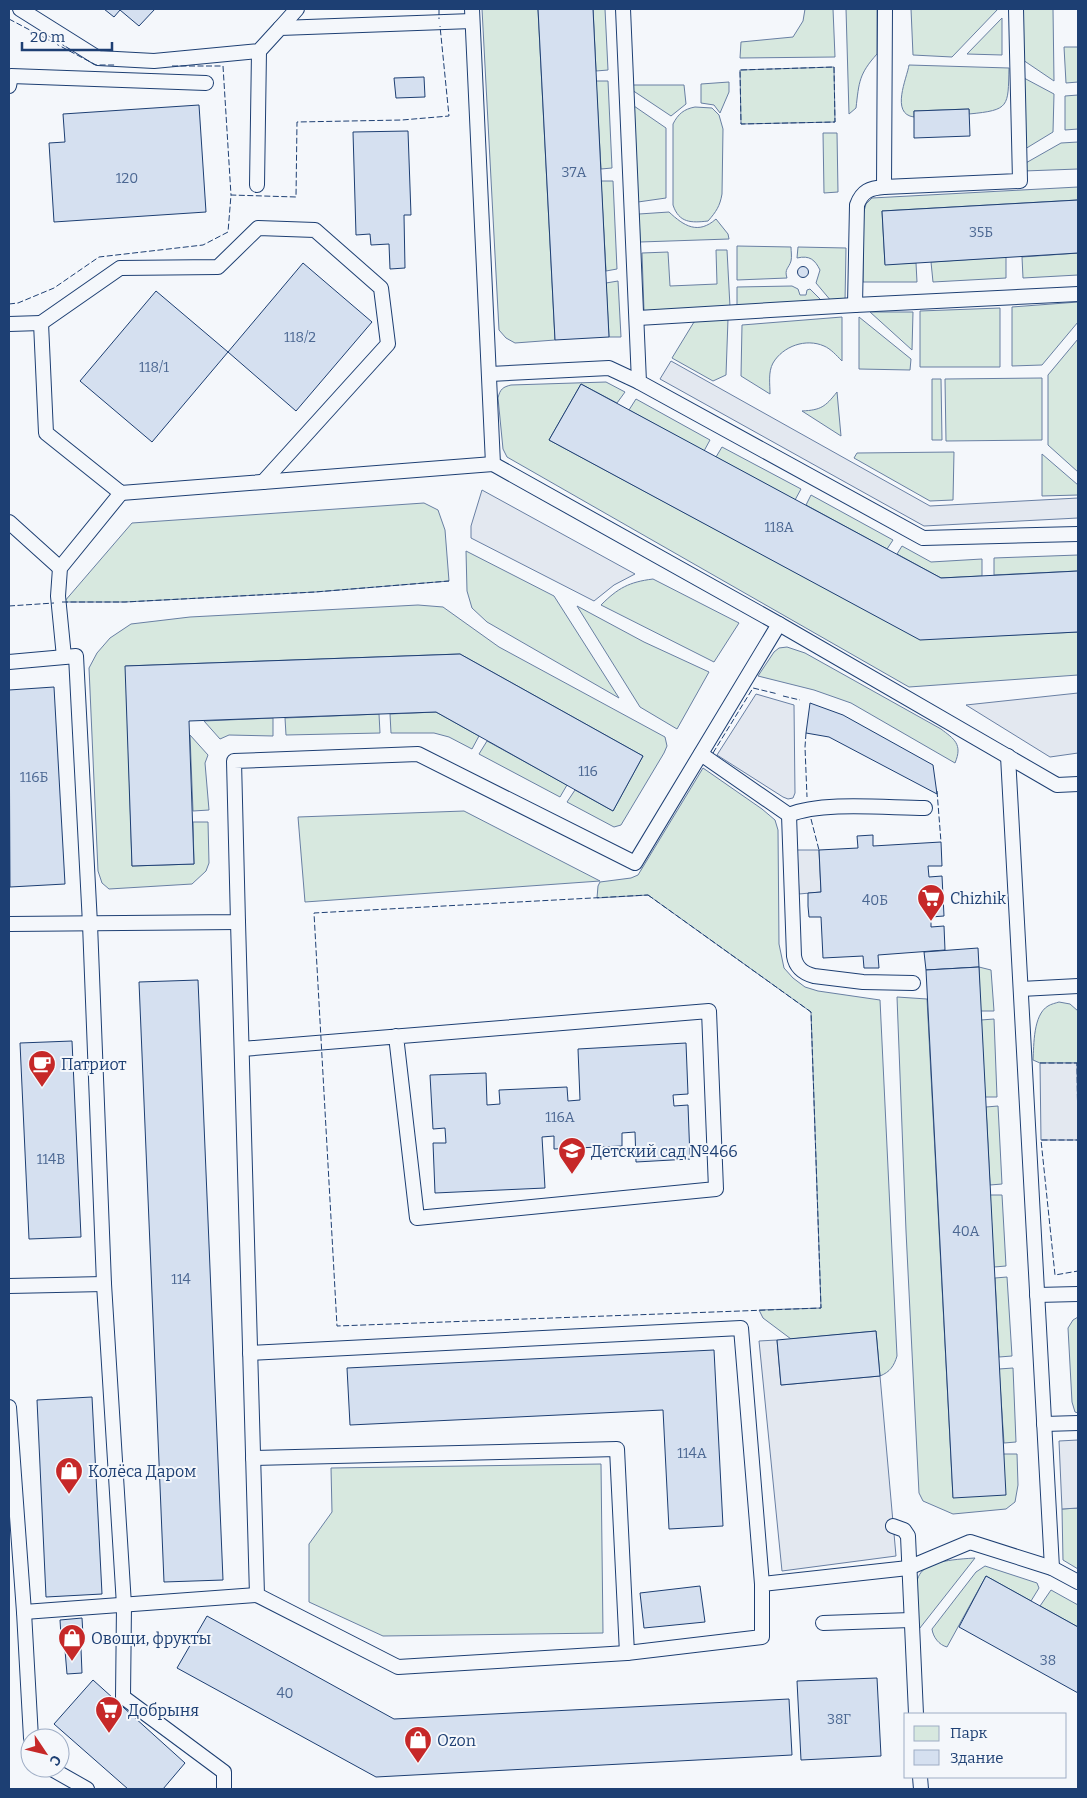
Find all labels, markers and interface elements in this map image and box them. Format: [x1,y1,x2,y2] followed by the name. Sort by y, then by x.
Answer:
[22,20,112,52] scale bar
[30,28,66,46] text: 20 m
[562,164,587,181] house number: 37А
[116,170,138,187] house number: 120
[969,224,993,241] house number: 35Б
[284,329,316,346] house number: 118/2
[139,359,169,376] house number: 118/1
[764,519,794,536] house number: 118А
[578,763,598,780] house number: 116
[20,769,48,786] house number: 116Б
[916,883,946,922] supermarket icon: Chizhik
[950,889,1006,908] place label: Chizhik
[862,892,888,909] house number: 40Б
[27,1049,57,1088] cafe icon: Патриот
[61,1055,127,1074] place label: Патриот
[545,1109,575,1126] house number: 116А
[557,1136,587,1175] school or university icon: Детский сад №466
[591,1142,738,1161] place label: Детский сад №466
[37,1151,65,1168] house number: 114В
[952,1223,980,1240] house number: 40А
[171,1271,191,1288] house number: 114
[677,1445,707,1462] house number: 114А
[54,1456,84,1495] shop icon: Колёса Даром
[88,1462,196,1481] place label: Колёса Даром
[57,1623,87,1662] shop icon: Овощи, фрукты
[91,1629,212,1648] place label: Овощи, фрукты
[1040,1652,1056,1669] house number: 38
[276,1685,294,1702] house number: 40
[94,1695,124,1734] supermarket icon: Добрыня
[128,1701,199,1720] place label: Добрыня
[827,1711,851,1728] house number: 38Г
[904,1713,1067,1778] legend
[950,1724,988,1742] text: Парк
[403,1725,433,1764] shop icon: Ozon
[20,1728,70,1778] north arrow
[437,1731,476,1750] place label: Ozon
[950,1749,1004,1767] text: Здание
[46,1752,65,1769] text: С

